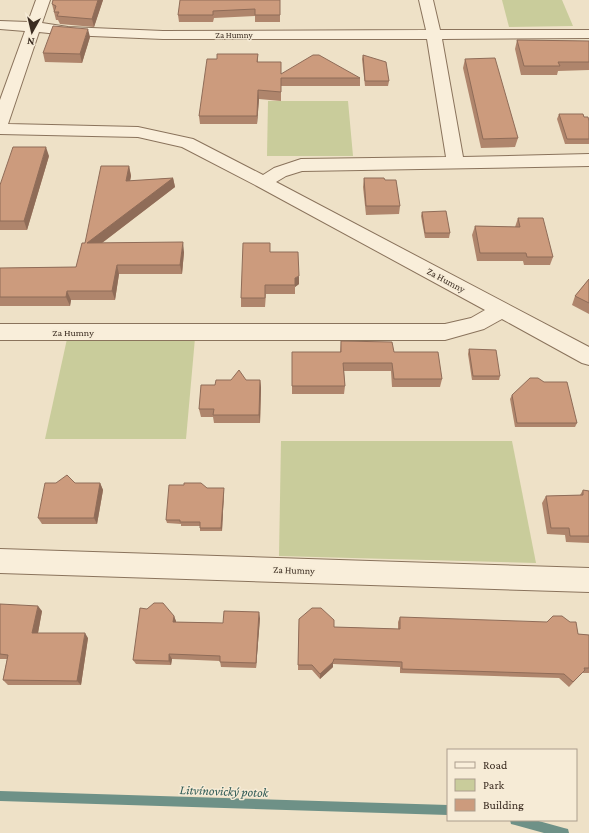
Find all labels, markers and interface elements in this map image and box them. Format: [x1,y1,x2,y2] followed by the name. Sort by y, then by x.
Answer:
[12,12,52,52] north arrow
[215,30,254,40] street label: Za Humny
[26,35,35,48] text: N
[425,265,467,295] street label: Za Humny
[52,327,94,338] street label: Za Humny
[273,564,315,576] street label: Za Humny
[447,749,577,821] legend
[483,758,508,772] text: Road
[483,778,505,792] text: Park
[179,782,270,800] water label: Litvínovický potok
[483,798,524,812] text: Building

